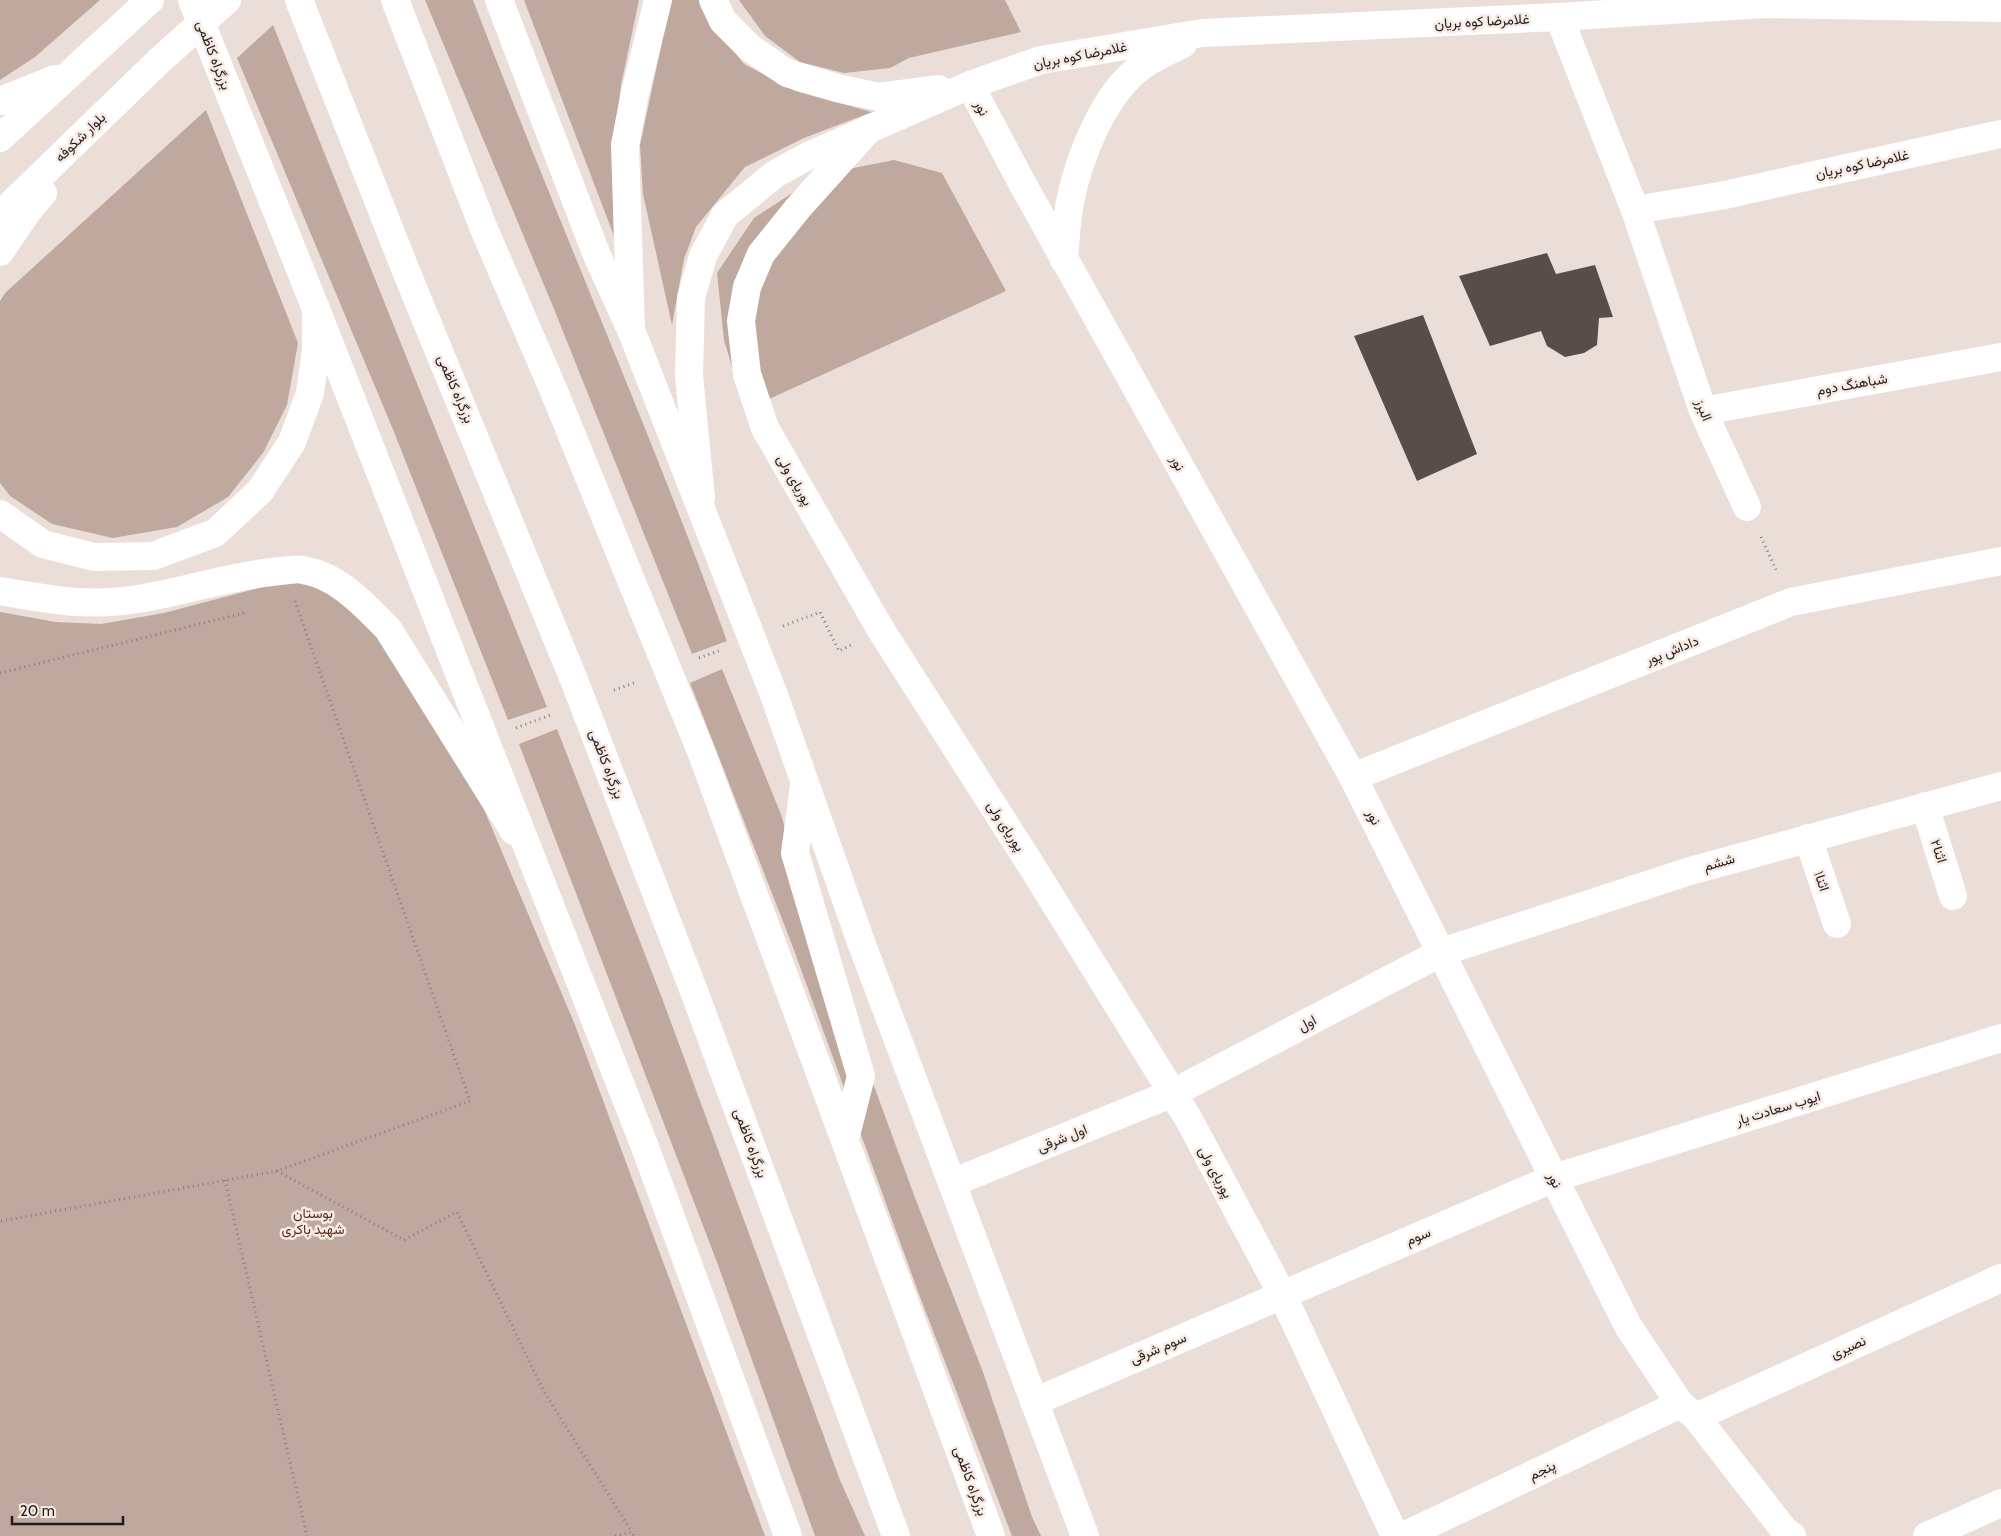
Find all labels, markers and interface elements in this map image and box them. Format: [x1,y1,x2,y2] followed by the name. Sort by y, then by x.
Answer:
[1434,10,1530,32] street label: غلامرضا کوه بریان
[193,18,235,92] street label: بزرگراه کاظمی
[1032,37,1128,73] street label: غلامرضا کوه بریان
[970,96,993,119] street label: نور
[51,108,109,166] street label: بلوار شکوفه
[1814,145,1910,183] street label: غلامرضا کوه بریان
[434,352,478,426] street label: بزرگراه کاظمی
[1815,369,1889,399] street label: شباهنگ دوم
[1691,395,1716,424] street label: البرز
[772,451,817,509] street label: پوریای ولی
[1166,451,1190,474] street label: نور
[1642,631,1702,670] street label: داداش پور
[586,727,628,801] street label: بزرگراه کاظمی
[982,797,1029,855] street label: پوریای ولی
[1362,805,1385,828] street label: نور
[1927,837,1951,865] street label: اثنا۲
[1701,849,1737,875] street label: ششم
[1810,869,1834,893] street label: اثنا۱
[1295,1011,1320,1036] street label: اول
[1733,1087,1823,1130] street label: ایوب سعادت یار
[730,1106,772,1180] street label: بزرگراه کاظمی
[1034,1120,1090,1157] street label: اول شرقی
[1194,1143,1237,1202] street label: پوریای ولی
[1543,1168,1566,1191] street label: نور
[282,1204,344,1238] park label: بوستان شهید باکری
[1403,1223,1433,1249] street label: سوم
[1127,1328,1189,1368] street label: سوم شرقی
[1827,1331,1869,1363] street label: نصیری
[950,1444,992,1518] street label: بزرگراه کاظمی
[1526,1456,1559,1485] street label: پنجم
[12,1494,124,1526] scale bar
[20,1502,55,1520] text: 20 m

